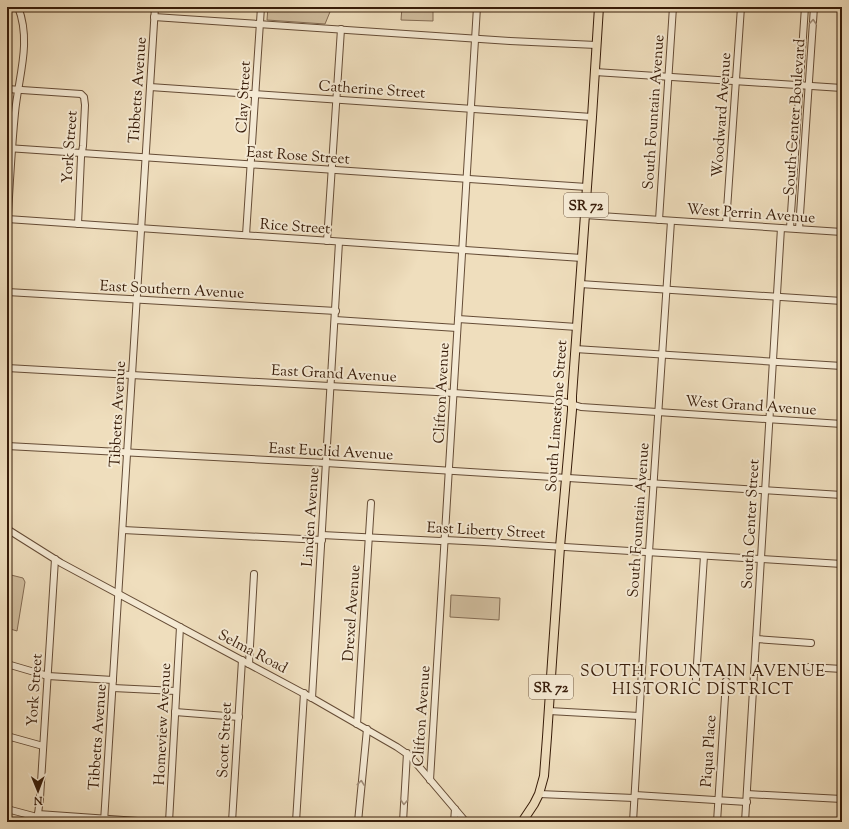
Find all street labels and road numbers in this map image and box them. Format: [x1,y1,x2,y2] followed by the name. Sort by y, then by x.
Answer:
[639,34,670,190] street label: South Fountain Avenue
[124,36,153,144] street label: Tibbetts Avenue
[780,38,811,196] street label: South Center Boulevard
[708,52,737,178] street label: Woodward Avenue
[232,60,257,134] street label: Clay Street
[318,76,426,105] street label: Catherine Street
[57,110,84,184] street label: York Street
[246,142,350,171] street label: East Rose Street
[564,193,608,217] road number: SR 72
[686,200,816,229] street label: West Perrin Avenue
[259,215,331,240] street label: Rice Street
[99,276,245,305] street label: East Southern Avenue
[542,339,573,493] street label: South Limestone Street
[429,342,456,444] street label: Clifton Avenue
[105,360,132,468] street label: Tibbetts Avenue
[271,361,397,388] street label: East Grand Avenue
[684,391,817,422] street label: West Grand Avenue
[268,439,394,466] street label: East Euclid Avenue
[624,442,655,598] street label: South Fountain Avenue
[738,459,765,590] street label: South Center Street
[298,467,325,567] street label: Linden Avenue
[426,518,546,545] street label: East Liberty Street
[339,564,366,662] street label: Drexel Avenue
[214,625,291,680] street label: Selma Road
[22,653,49,727] street label: York Street
[150,662,177,786] street label: Homeview Avenue
[408,665,437,767] street label: Clifton Avenue
[529,675,573,699] road number: SR 72
[84,683,113,791] street label: Tibbetts Avenue
[213,702,238,779] street label: Scott Street
[696,714,723,788] street label: Piqua Place

